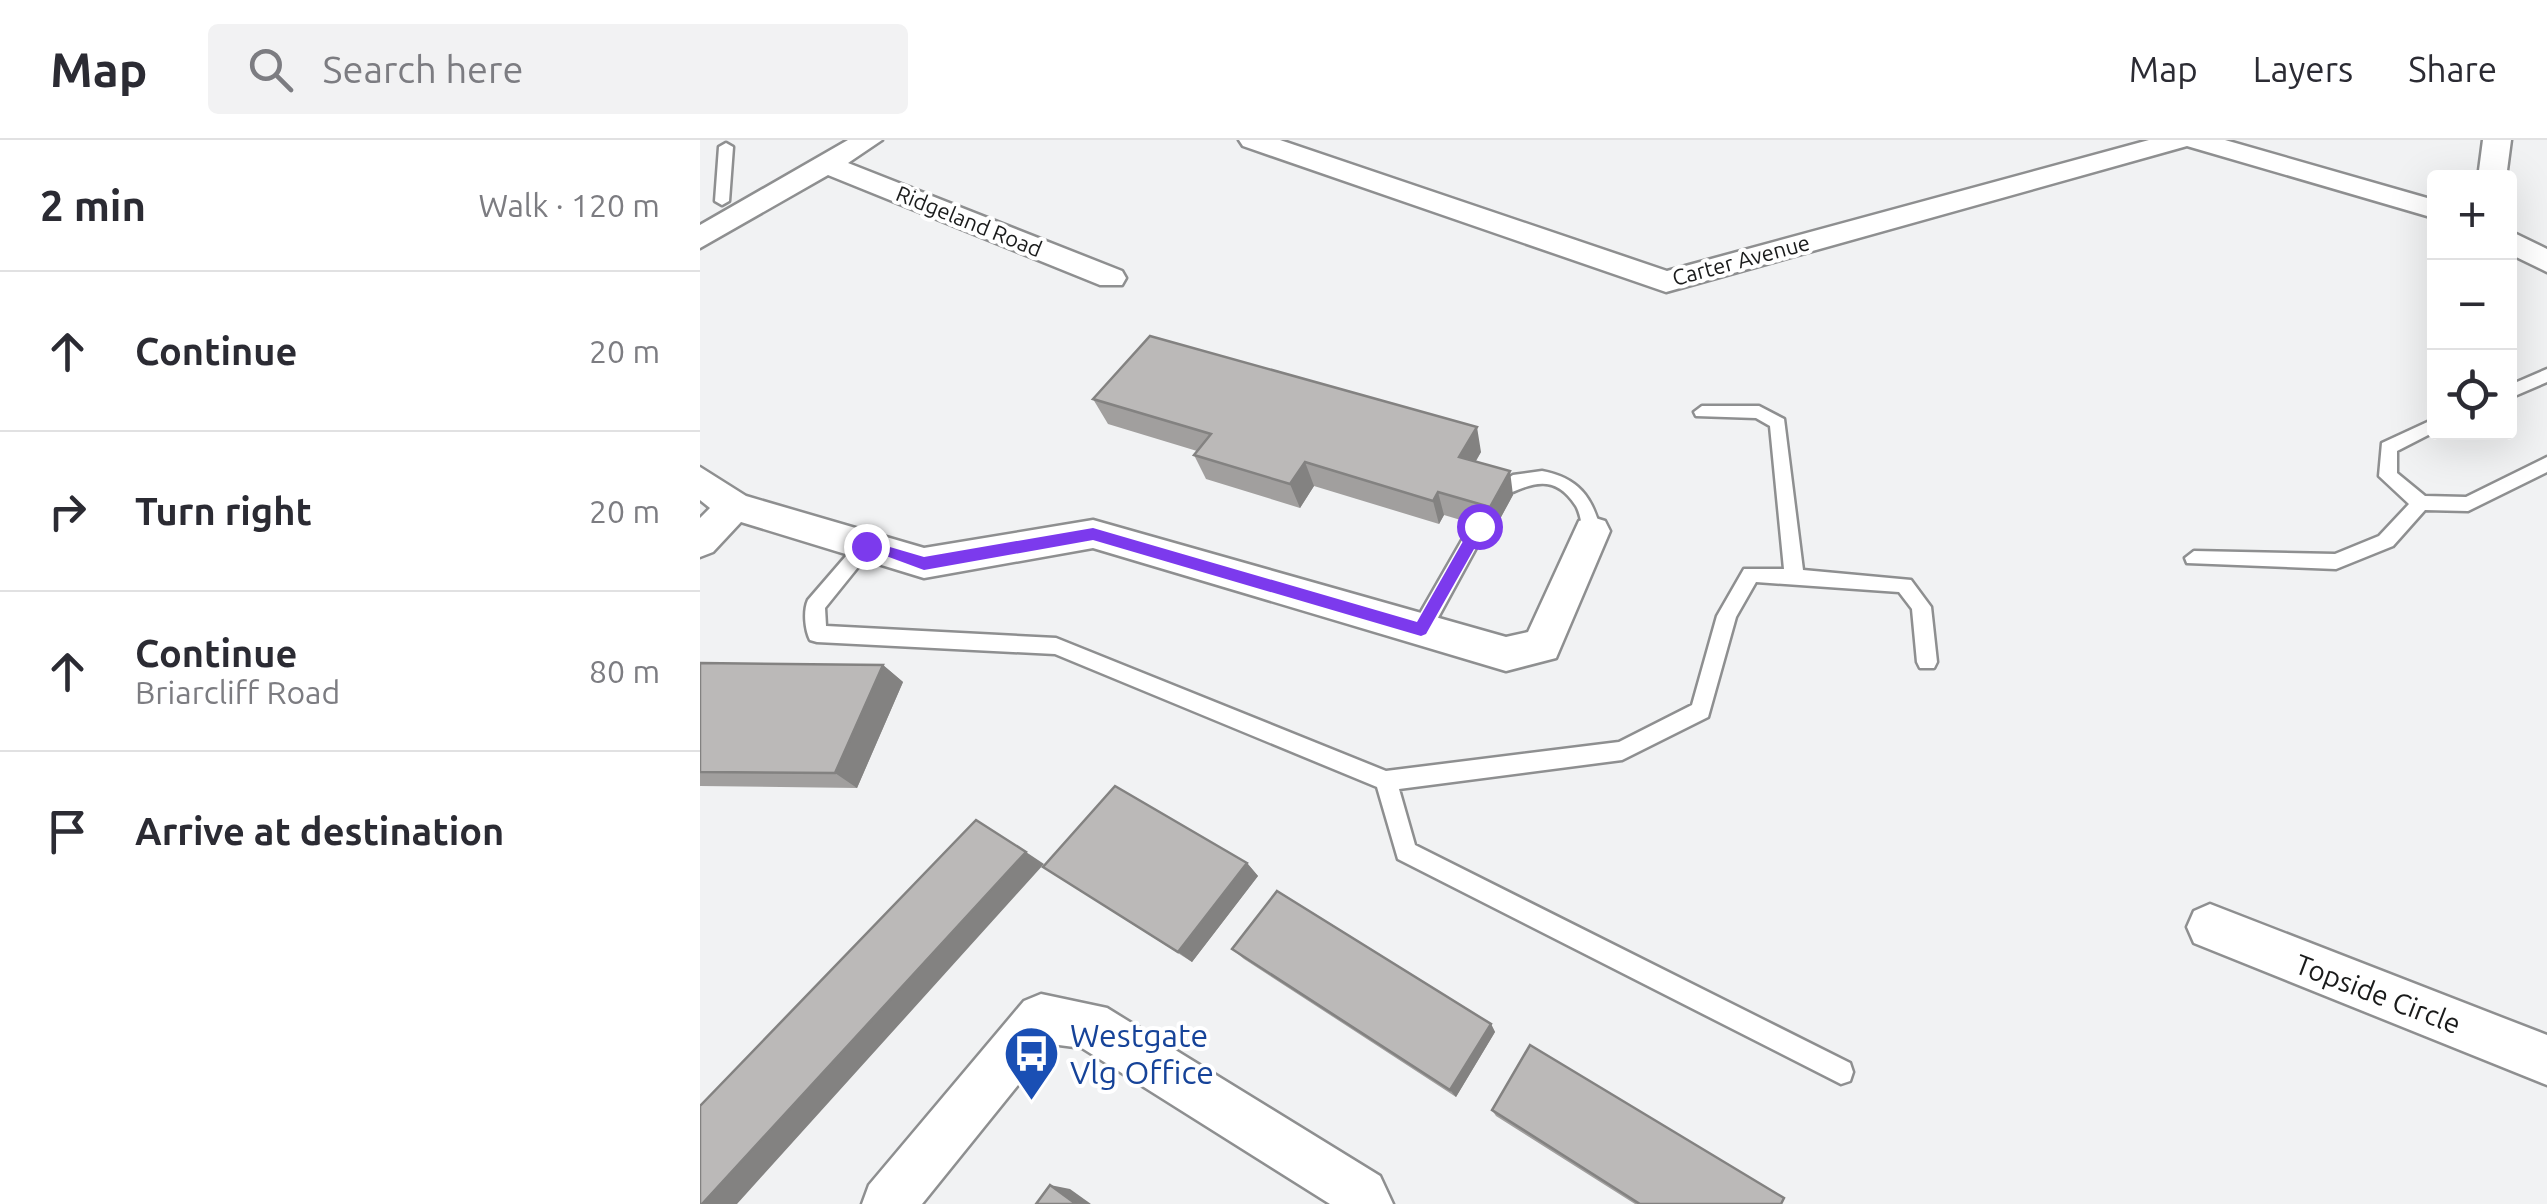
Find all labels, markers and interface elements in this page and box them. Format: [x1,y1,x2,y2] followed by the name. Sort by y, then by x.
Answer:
[208,24,908,114] search box
[50,42,148,96] text: Map
[243,42,298,97] icon: search
[323,48,523,90] text: Search here
[2129,49,2198,89] text: Map
[2253,49,2353,89] text: Layers
[2408,49,2497,89] text: Share
[2427,170,2517,440] map controls
[2427,170,2517,260] button: +
[893,180,1046,261] street label: Ridgeland Road
[40,182,146,229] text: 2 min
[478,187,660,223] text: Walk · 120 m
[1669,229,1812,290] street label: Carter Avenue
[2427,260,2517,350] button: −
[40,324,95,379] icon: ahead
[135,330,297,372] text: Continue
[589,333,660,369] text: 20 m
[2427,350,2517,440] button: locate
[40,484,95,539] icon: right
[135,490,312,532] text: Turn right
[589,493,660,529] text: 20 m
[1457,504,1503,550] route start
[844,524,890,570] route end
[135,632,297,674] text: Continue
[40,644,95,699] icon: ahead
[589,653,660,689] text: 80 m
[135,674,340,710] text: Briarcliff Road
[40,804,95,859] icon: arrive
[135,810,504,852] text: Arrive at destination
[2291,948,2465,1039] street label: Topside Circle
[1070,1017,1214,1090] place label: Westgate Vlg Office
[1001,1024,1061,1103] bus stop icon: Westgate Vlg Office

